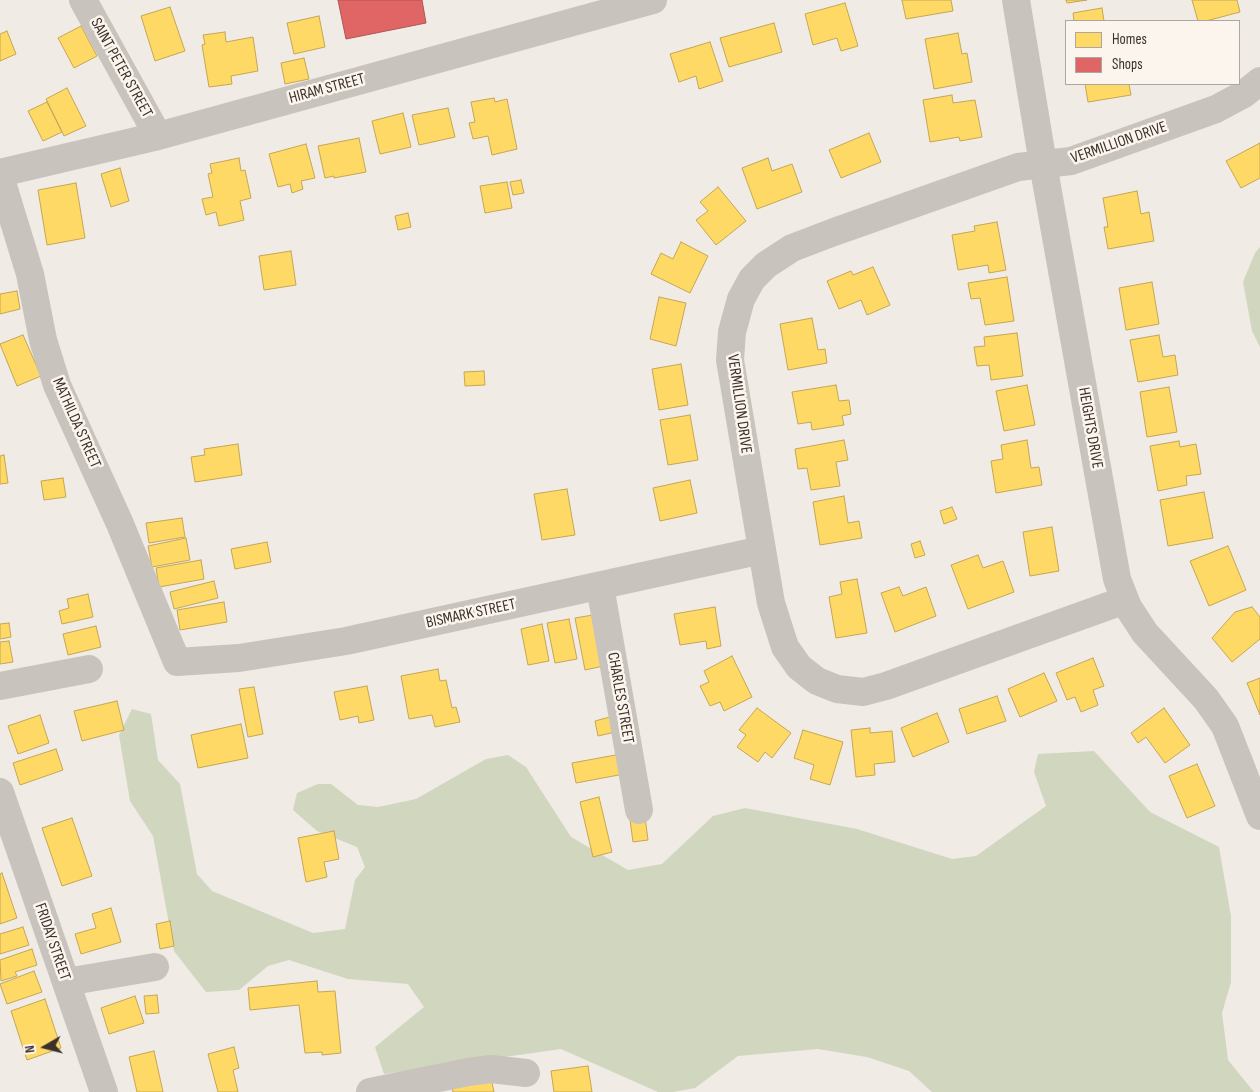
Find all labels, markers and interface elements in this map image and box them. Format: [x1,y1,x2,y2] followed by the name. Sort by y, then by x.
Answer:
[86,15,156,121] street label: SAINT PETER STREET
[1065,20,1240,85] legend
[1112,30,1147,49] text: Homes
[1112,55,1143,74] text: Shops
[287,70,367,108] street label: HIRAM STREET
[1069,118,1169,168] street label: VERMILLION DRIVE
[723,353,755,455] street label: VERMILLION DRIVE
[48,375,104,471] street label: MATHILDA STREET
[1073,386,1107,470] street label: HEIGHTS DRIVE
[424,595,518,633] street label: BISMARK STREET
[603,651,637,745] street label: CHARLES STREET
[30,901,74,983] street label: FRIDAY STREET
[20,1022,70,1072] north arrow
[21,1044,39,1054] text: N

